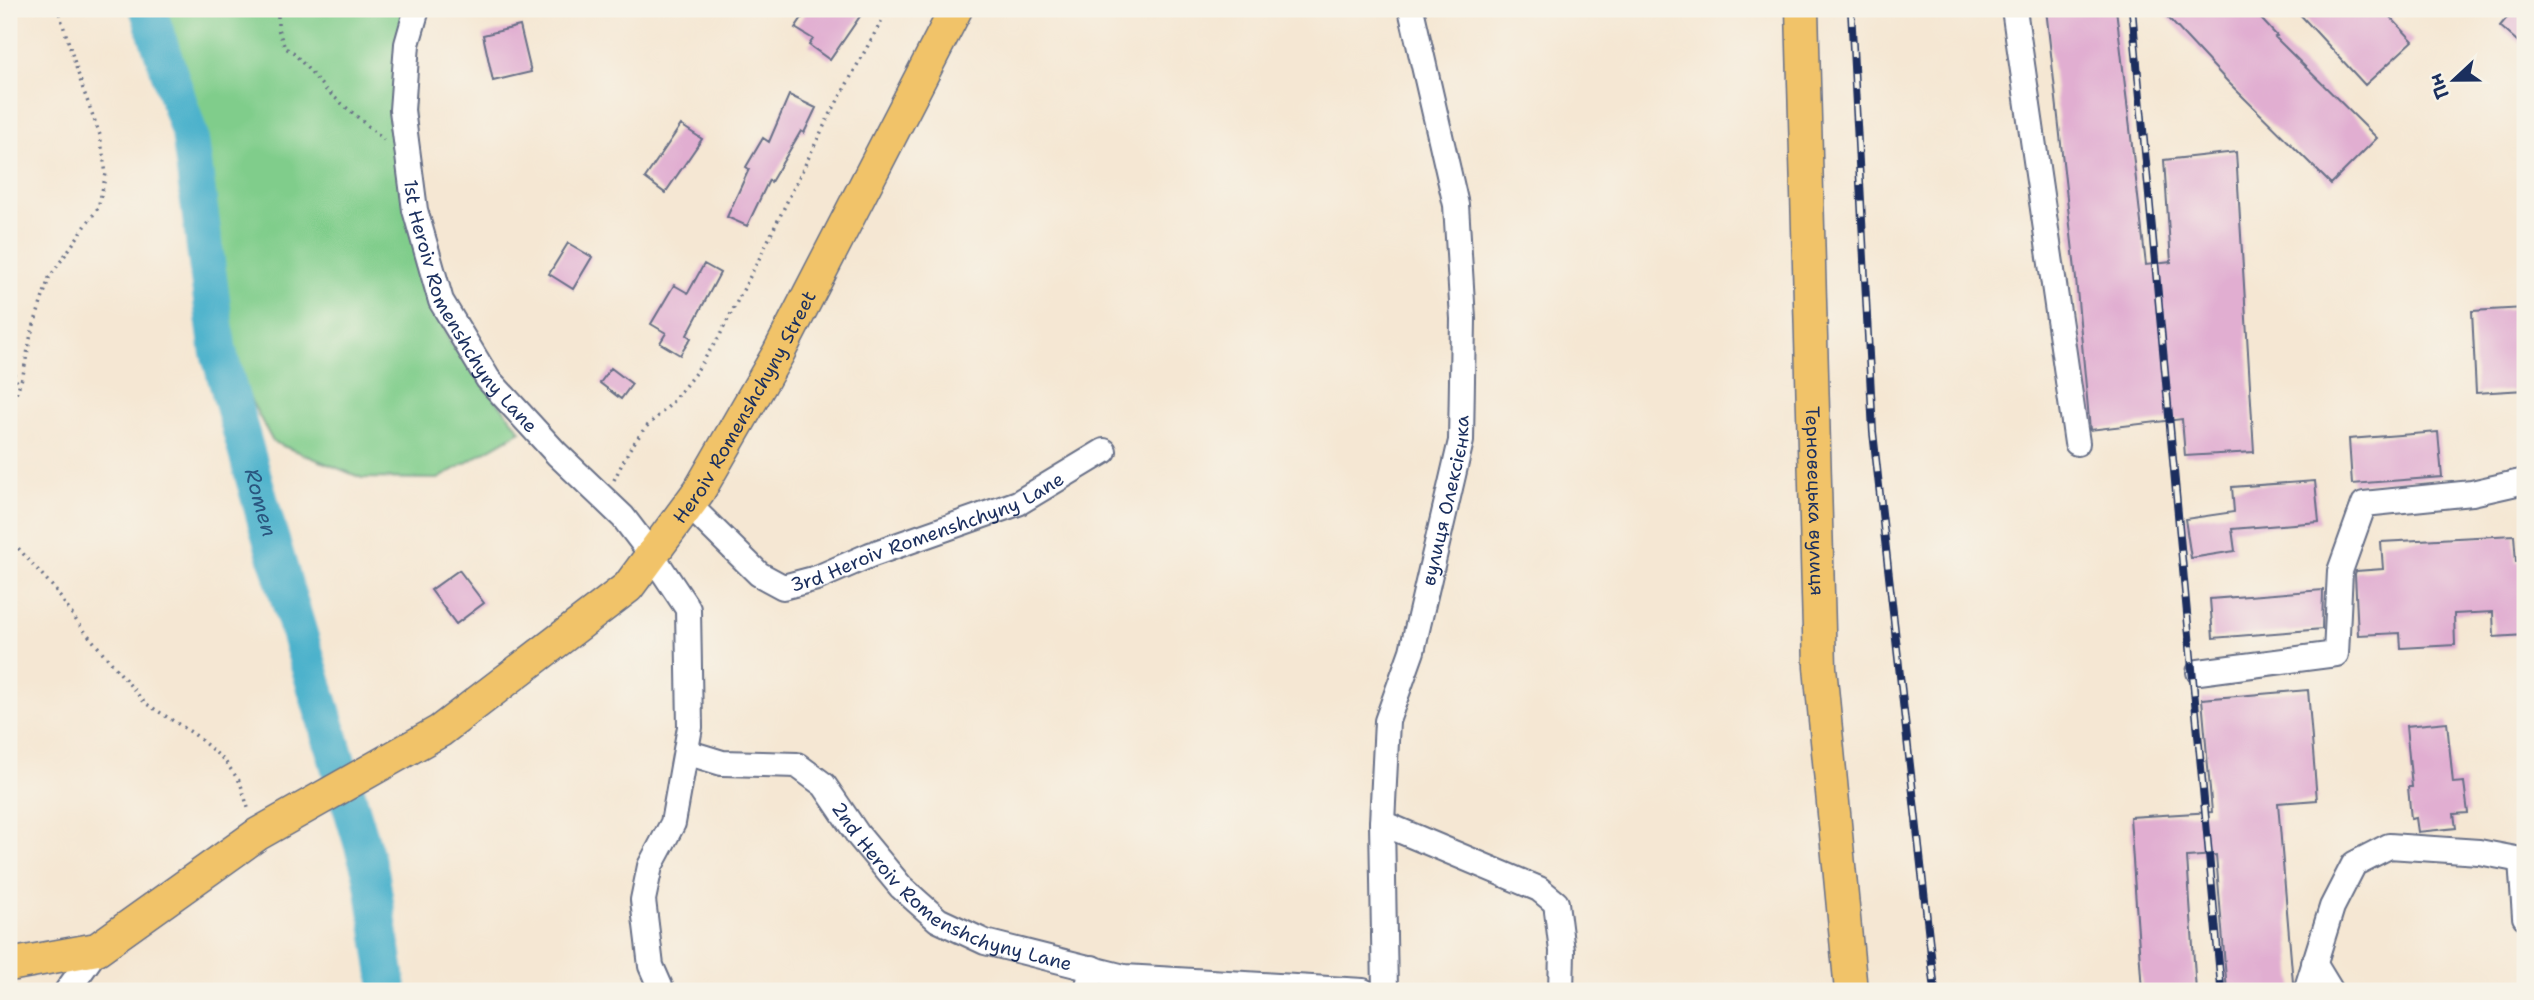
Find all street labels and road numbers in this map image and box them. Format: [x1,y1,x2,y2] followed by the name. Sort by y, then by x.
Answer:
[398,178,543,438] street label: 1st Heroiv Romenshchyny Lane
[667,286,822,529] street label: Heroiv Romenshchyny Street
[1800,406,1830,596] street label: Терновецька вулиця
[1416,415,1475,588] street label: вулиця Олексієнка
[788,466,1069,598] street label: 3rd Heroiv Romenshchyny Lane
[826,797,1075,976] street label: 2nd Heroiv Romenshchyny Lane

